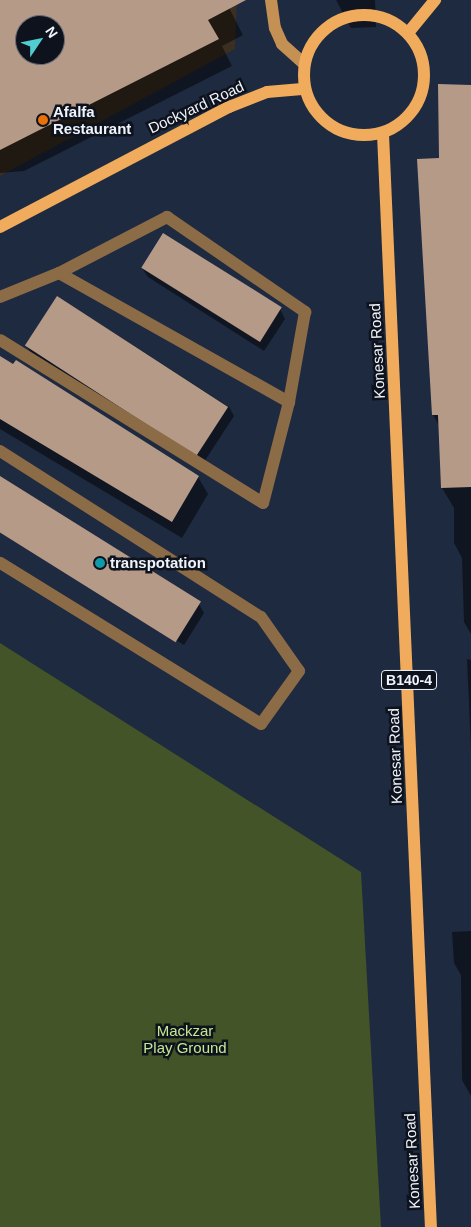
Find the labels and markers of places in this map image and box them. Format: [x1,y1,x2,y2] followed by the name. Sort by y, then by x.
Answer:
[53,102,131,137] place label: Afalfa Restaurant
[37,114,49,126] marker: Afalfa Restaurant
[110,554,206,572] place label: transpotation
[94,557,106,569] marker: transpotation

